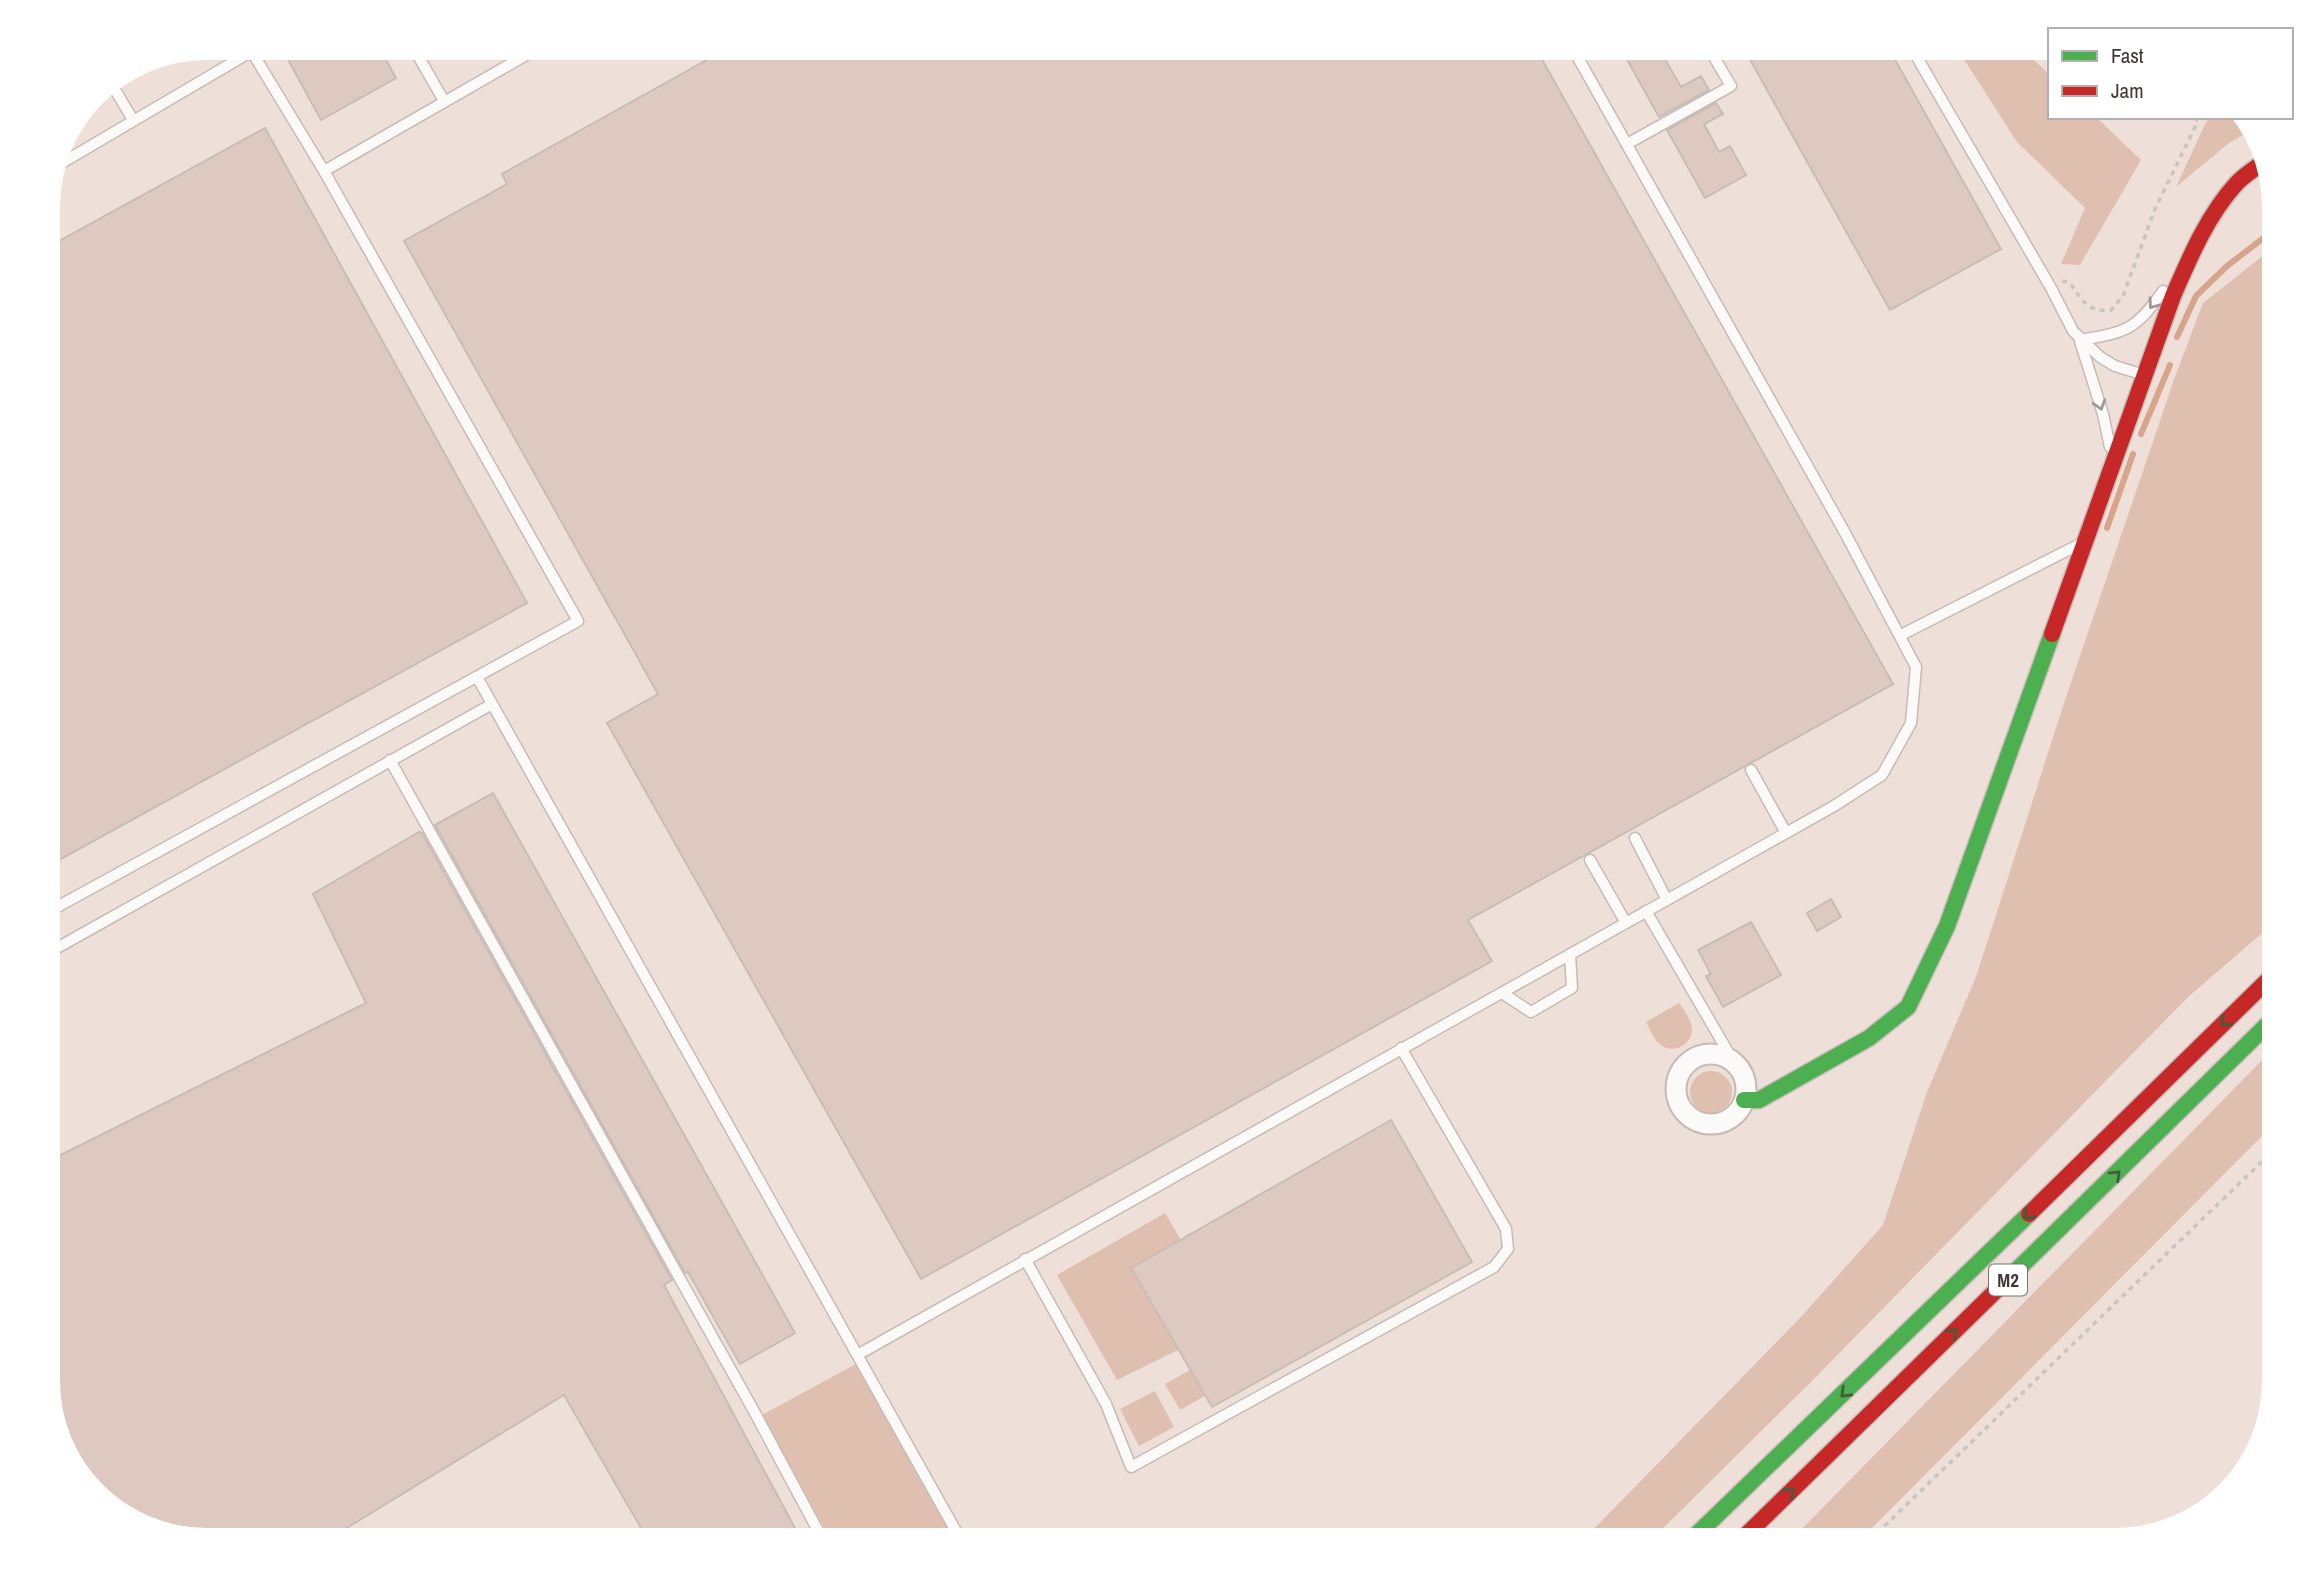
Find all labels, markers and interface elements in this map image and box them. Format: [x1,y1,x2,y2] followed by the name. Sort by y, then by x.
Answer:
[2048,28,2293,119] legend
[2111,41,2144,70] text: Fast
[2111,76,2144,105] text: Jam
[2149,297,2161,309] one-way arrow
[2092,399,2107,411] one-way arrow
[2221,1013,2234,1026] one-way arrow
[2108,1170,2121,1183] one-way arrow
[2023,1207,2036,1220] one-way arrow
[1989,1264,2027,1296] road number: M2
[1945,1329,1958,1342] one-way arrow
[1840,1385,1853,1398] one-way arrow
[1782,1488,1795,1501] one-way arrow

